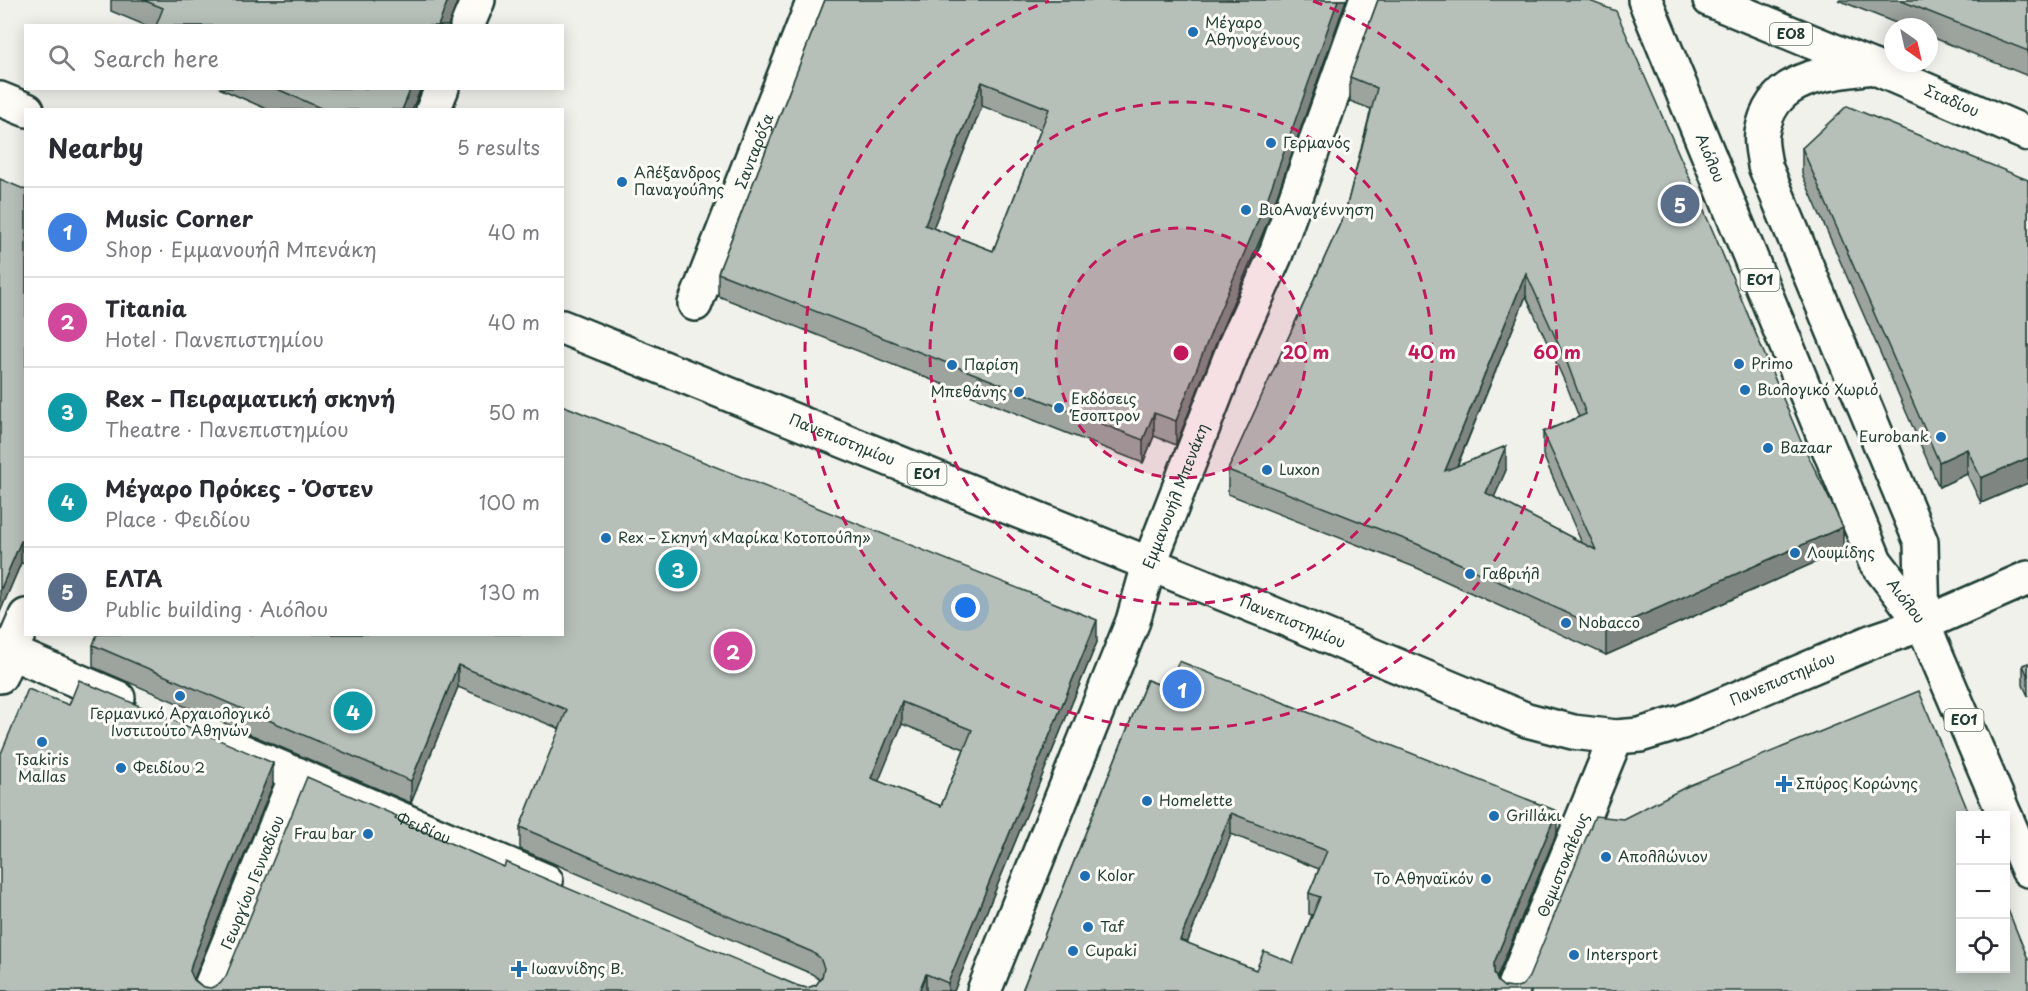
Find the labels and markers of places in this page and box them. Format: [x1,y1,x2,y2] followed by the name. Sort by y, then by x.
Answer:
[1205,10,1300,50] place label: Μέγαρο Αθηνογένους
[1186,25,1200,39] marker: Μέγαρο Αθηνογένους
[1283,130,1351,153] place label: Γερμανός
[1264,136,1278,150] marker: Γερμανός
[634,160,725,200] place label: Αλέξανδρος Παναγούλης
[615,175,629,189] marker: Αλέξανδρος Παναγούλης
[1660,182,1700,226] pin: 5
[1258,197,1374,220] place label: ΒιοΑναγέννηση
[1239,203,1253,217] marker: ΒιοΑναγέννηση
[1171,343,1191,363] centre of rings
[1751,351,1793,374] place label: Primo
[964,352,1018,375] place label: Παρίση
[1732,357,1746,371] marker: Primo
[945,358,959,372] marker: Παρίση
[1757,377,1879,400] place label: Βιολογικό Χωριό
[930,379,1007,402] place label: Μπεθάνης
[1738,383,1752,397] marker: Βιολογικό Χωριό
[1012,385,1026,399] marker: Μπεθάνης
[1069,386,1141,426] place label: Εκδόσεις Έσοπτρον
[1052,401,1066,415] marker: Εκδόσεις Έσοπτρον
[1859,424,1929,447] place label: Eurobank
[1934,430,1948,444] marker: Eurobank
[1780,435,1832,458] place label: Bazaar
[1761,441,1775,455] marker: Bazaar
[1279,457,1320,480] place label: Luxon
[1260,463,1274,477] marker: Luxon
[618,525,871,548] place label: Rex – Σκηνή «Μαρίκα Κοτοπούλη»
[599,531,613,545] marker: Rex – Σκηνή «Μαρίκα Κοτοπούλη»
[1807,540,1875,563] place label: Λουμίδης
[658,546,698,592] pin: 3
[1788,546,1802,560] marker: Λουμίδης
[1482,561,1540,584] place label: Γαβριήλ
[1463,567,1477,581] marker: Γαβριήλ
[1578,610,1640,633] place label: Nobacco
[1559,616,1573,630] marker: Nobacco
[714,628,752,674] pin: 2
[1162,666,1202,712] pin: 1
[334,688,372,734] pin: 4
[173,689,187,703] marker: Γερμανικό Αρχαιολογικό Ινστιτούτο Αθηνών
[90,701,270,741] place label: Γερμανικό Αρχαιολογικό Ινστιτούτο Αθηνών
[35,735,49,749] marker: Tsakiris Mallas
[15,747,69,787] place label: Tsakiris Mallas
[133,755,205,778] place label: Φειδίου 2
[114,761,128,775] marker: Φειδίου 2
[1796,771,1918,794] place label: Σπύρος Κορώνης
[1777,777,1791,791] marker: Σπύρος Κορώνης
[1159,788,1233,811] place label: Homelette
[1140,794,1154,808] marker: Homelette
[1506,803,1562,826] place label: Grillάκι
[1487,809,1501,823] marker: Grillάκι
[294,821,356,844] place label: Frau bar
[361,827,375,841] marker: Frau bar
[1618,844,1708,867] place label: Απολλώνιον
[1599,850,1613,864] marker: Απολλώνιον
[1097,863,1135,886] place label: Kolor
[1373,866,1474,889] place label: Το Αθηναϊκόν
[1078,869,1092,883] marker: Kolor
[1479,872,1493,886] marker: Το Αθηναϊκόν
[1100,914,1124,937] place label: Taf
[1081,920,1095,934] marker: Taf
[1085,938,1137,961] place label: Cupaki
[1586,942,1658,965] place label: Intersport
[1066,944,1080,958] marker: Cupaki
[1567,948,1581,962] marker: Intersport
[531,956,624,979] place label: Ιωαννίδης Β.
[512,962,526,976] marker: Ιωαννίδης Β.

